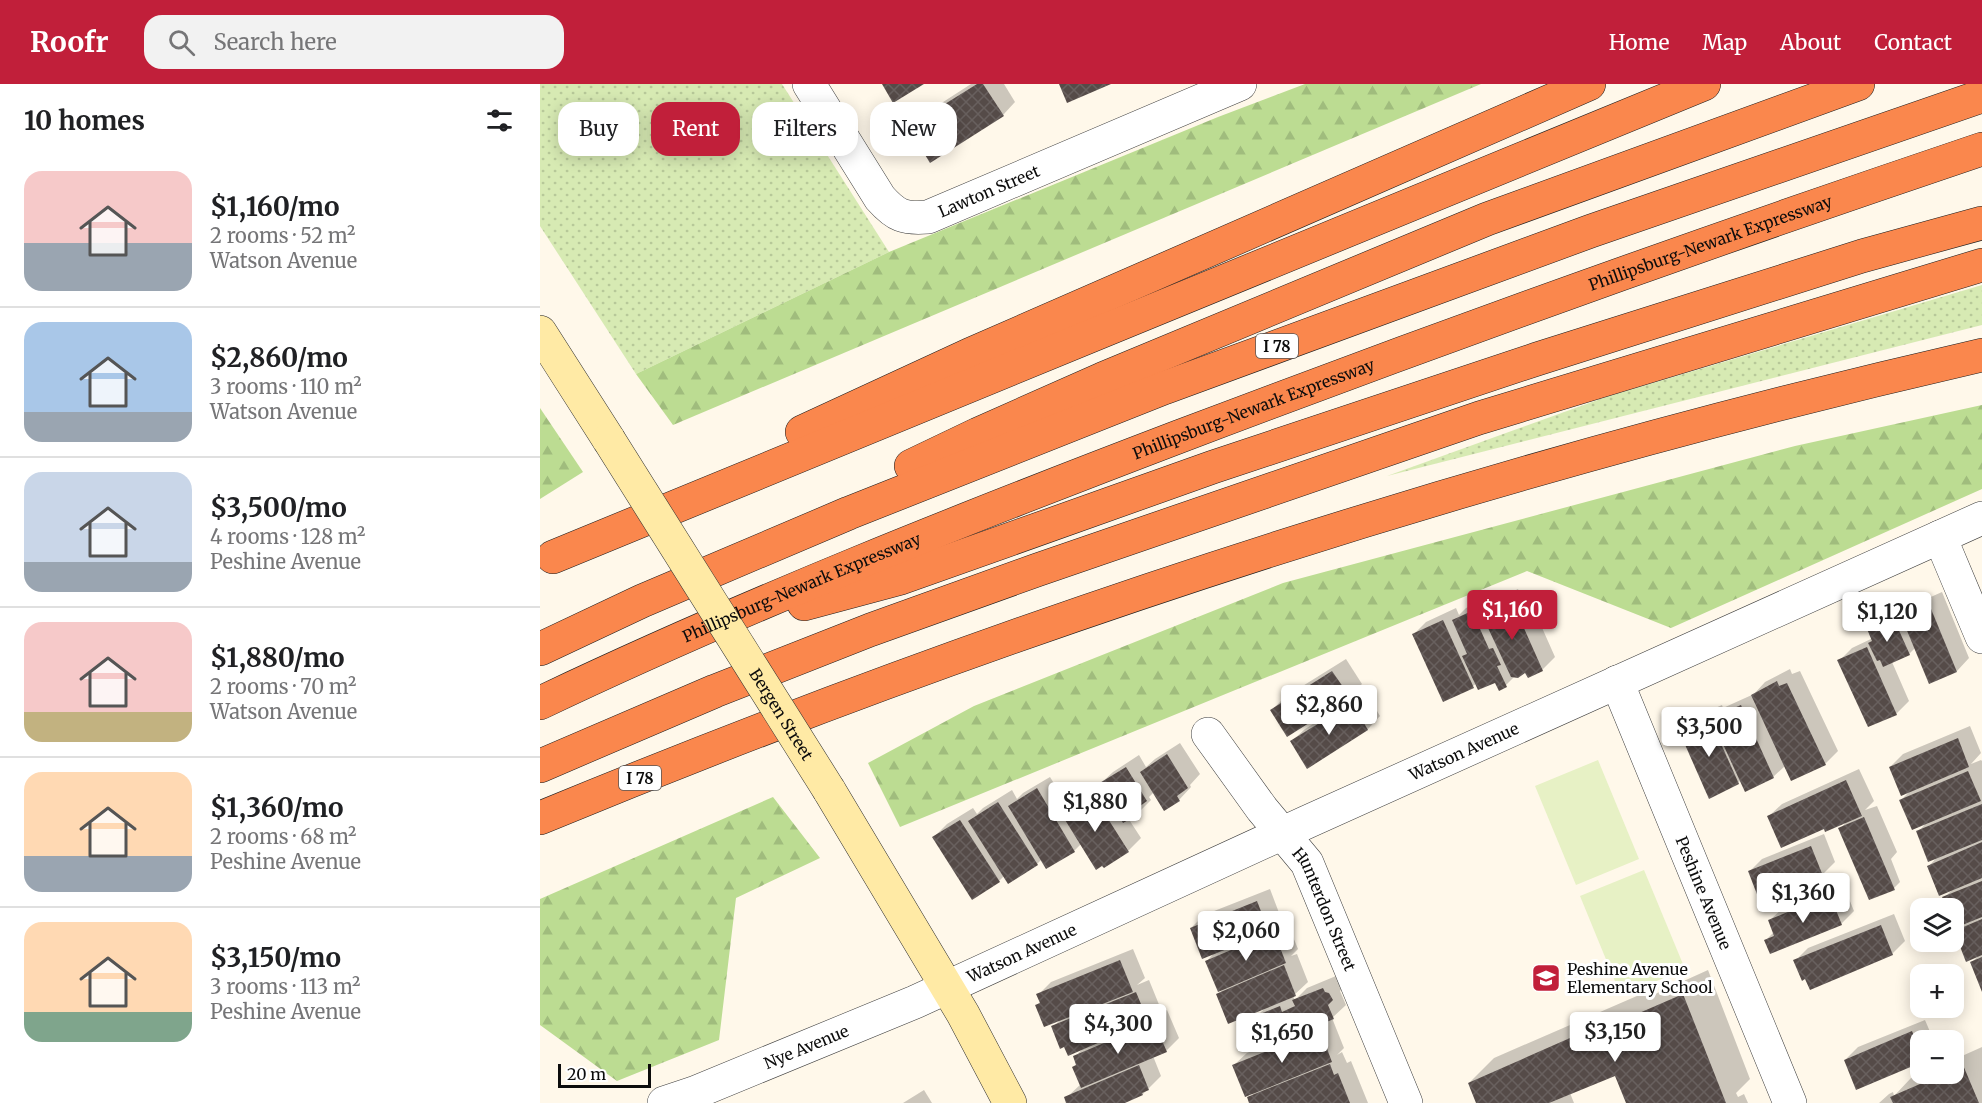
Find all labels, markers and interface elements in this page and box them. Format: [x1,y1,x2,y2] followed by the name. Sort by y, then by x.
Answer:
[144,15,564,69] search box
[30,24,108,60] text: Roofr
[165,26,198,59] icon: search
[213,28,337,56] text: Search here
[1609,29,1669,56] text: Home
[1702,29,1747,56] text: Map
[1780,29,1841,56] text: About
[1874,29,1952,56] text: Contact
[558,102,639,156] chip: Buy
[651,102,740,156] chip: Rent
[752,102,858,156] chip: Filters
[870,102,957,156] chip: New
[24,104,145,137] text: 10 homes
[483,104,516,137] icon: filters
[935,160,1043,221] street label: Lawton Street
[210,190,340,223] text: $1,160/mo
[1586,191,1835,295] street label: Phillipsburg-Newark Expressway
[72,195,144,267] icon: home
[210,223,355,248] text: 2 rooms · 52 m²
[210,248,357,273] text: Watson Avenue
[1256,334,1298,358] road number: I 78
[210,341,348,374] text: $2,860/mo
[72,346,144,418] icon: home
[1130,354,1378,463] street label: Phillipsburg-Newark Expressway
[210,374,362,399] text: 3 rooms · 110 m²
[210,399,357,424] text: Watson Avenue
[210,491,347,524] text: $3,500/mo
[72,496,144,568] icon: home
[210,524,365,549] text: 4 rooms · 128 m²
[679,528,924,646] street label: Phillipsburg-Newark Expressway
[210,549,361,574] text: Peshine Avenue
[1463,590,1561,641] pin: $1,160
[1838,592,1936,643] pin: $1,120
[1481,597,1543,622] text: $1,160
[1856,599,1918,624] text: $1,120
[210,641,345,674] text: $1,880/mo
[72,646,144,718] icon: home
[745,665,818,764] street label: Bergen Street
[210,674,356,699] text: 2 rooms · 70 m²
[1280,685,1378,736] pin: $2,860
[1295,692,1363,717] text: $2,860
[210,699,357,724] text: Watson Avenue
[1660,707,1758,758] pin: $3,500
[1675,714,1743,739] text: $3,500
[1405,718,1522,785] street label: Watson Avenue
[619,766,661,790] road number: I 78
[1046,782,1144,833] pin: $1,880
[1062,789,1128,814] text: $1,880
[210,791,343,824] text: $1,360/mo
[72,796,144,868] icon: home
[210,824,357,849] text: 2 rooms · 68 m²
[1671,833,1736,953] street label: Peshine Avenue
[1288,843,1361,975] street label: Hunterdon Street
[210,849,361,874] text: Peshine Avenue
[1754,873,1852,924] pin: $1,360
[1771,880,1835,905] text: $1,360
[1910,898,1964,1084] map controls
[1910,898,1964,952] button: layers
[1197,911,1295,962] pin: $2,060
[1212,918,1280,943] text: $2,060
[963,919,1079,987] street label: Watson Avenue
[210,941,341,974] text: $3,150/mo
[72,946,144,1018] icon: home
[1567,959,1713,997] place label: Peshine Avenue Elementary School
[1530,962,1562,994] school or university icon: Peshine Avenue Elementary School
[1910,964,1964,1018] button: +
[210,974,360,999] text: 3 rooms · 113 m²
[210,999,361,1024] text: Peshine Avenue
[1069,1004,1167,1055] pin: $4,300
[1083,1011,1153,1036] text: $4,300
[1566,1012,1664,1063] pin: $3,150
[1233,1013,1331,1064] pin: $1,650
[1584,1019,1646,1044] text: $3,150
[761,1020,852,1073] street label: Nye Avenue
[1250,1020,1314,1045] text: $1,650
[1910,1030,1964,1084] button: −
[558,1061,651,1088] scale bar
[567,1064,606,1084] text: 20 m

